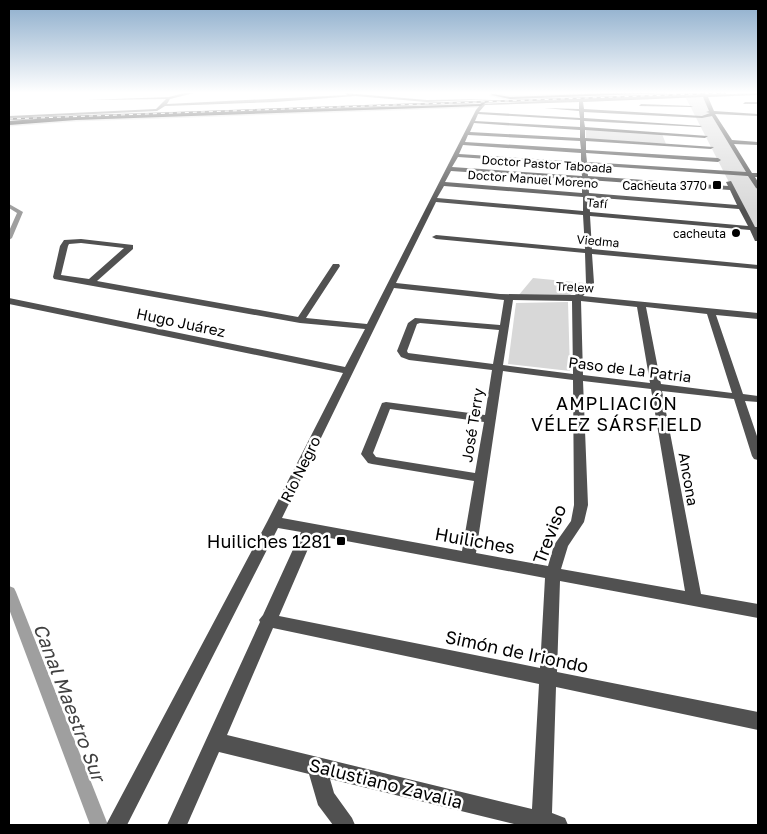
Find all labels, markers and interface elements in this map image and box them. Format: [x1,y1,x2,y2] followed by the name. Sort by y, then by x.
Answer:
[481,152,613,176] street label: Doctor Pastor Taboada
[467,167,599,191] street label: Doctor Manuel Moreno
[622,178,707,193] place label: Cacheuta 3770
[711,179,723,191] marker: Cacheuta 3770
[586,195,609,211] street label: Tafí
[673,226,726,241] place label: cacheuta
[730,227,742,239] marker: cacheuta
[576,232,620,250] street label: Viedma
[556,279,595,296] street label: Trelew
[135,304,227,340] street label: Hugo Juárez
[567,353,693,385] street label: Paso de La Patria
[457,386,487,463] street label: José Terry
[531,392,703,435] district label: AMPLIACIÓN VÉLEZ SÁRSFIELD
[276,433,324,505] street label: Río Negro
[675,451,703,507] street label: Ancona
[528,501,570,567] street label: Treviso
[433,522,517,558] street label: Huiliches
[207,530,331,552] place label: Huiliches 1281
[335,535,347,547] marker: Huiliches 1281
[29,620,112,787] water label: Canal Maestro Sur
[443,625,591,677] street label: Simón de Iriondo
[307,753,465,813] street label: Salustiano Zavalia

